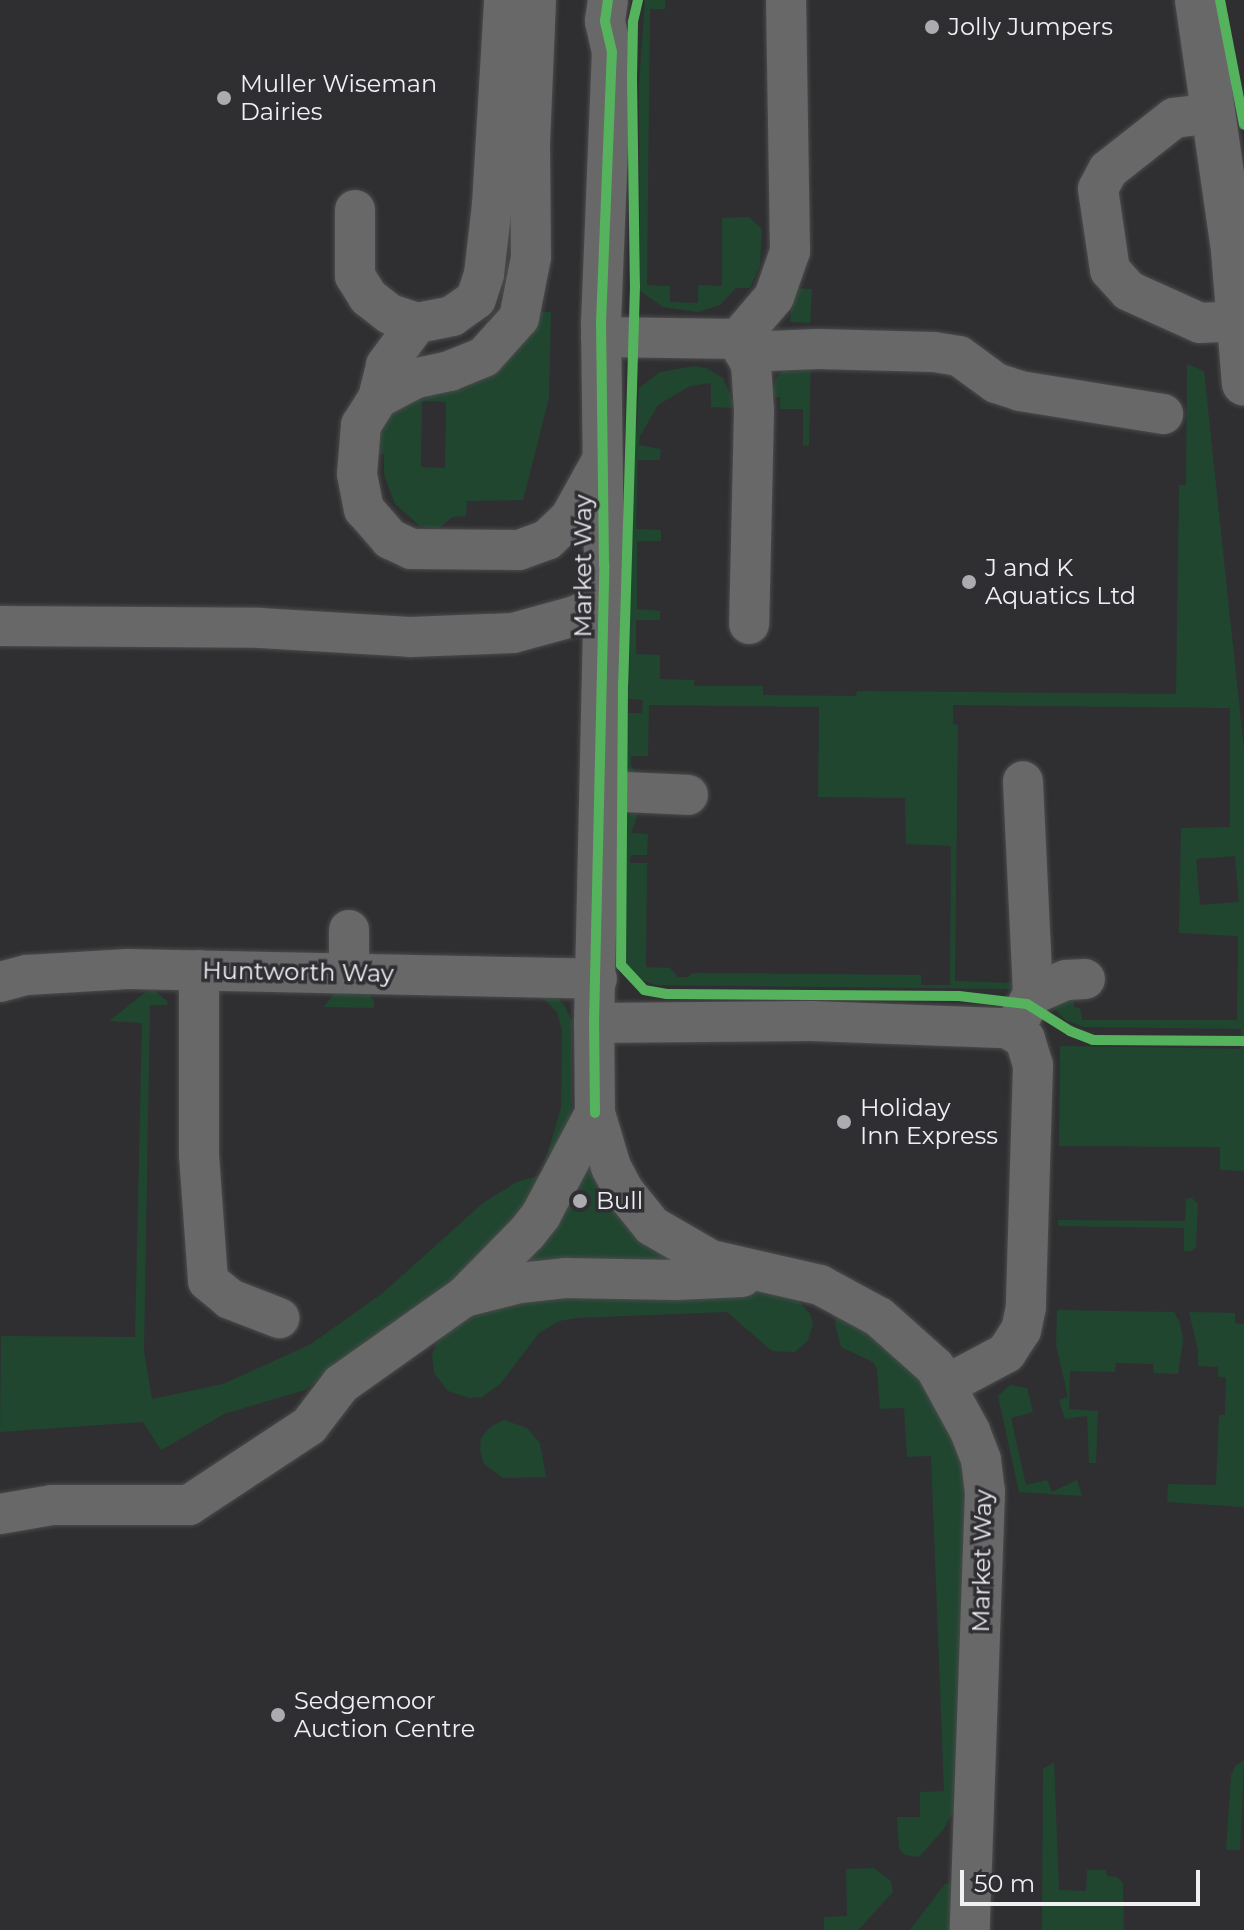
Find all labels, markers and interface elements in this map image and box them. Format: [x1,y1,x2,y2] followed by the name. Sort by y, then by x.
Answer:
[948,13,1113,41] place label: Jolly Jumpers
[923,18,941,36] marker: Jolly Jumpers
[240,70,437,126] place label: Muller Wiseman Dairies
[215,89,233,107] marker: Muller Wiseman Dairies
[569,495,597,637] street label: Market Way
[985,554,1136,610] place label: J and K Aquatics Ltd
[960,573,978,591] marker: J and K Aquatics Ltd
[202,956,394,988] street label: Huntworth Way
[860,1094,998,1150] place label: Holiday Inn Express
[835,1113,853,1131] marker: Holiday Inn Express
[596,1187,643,1215] place label: Bull
[571,1192,589,1210] marker: Bull
[966,1489,998,1633] street label: Market Way
[294,1687,475,1743] place label: Sedgemoor Auction Centre
[269,1706,287,1724] marker: Sedgemoor Auction Centre
[964,1854,1204,1904] scale bar
[974,1869,1035,1898] text: 50 m

